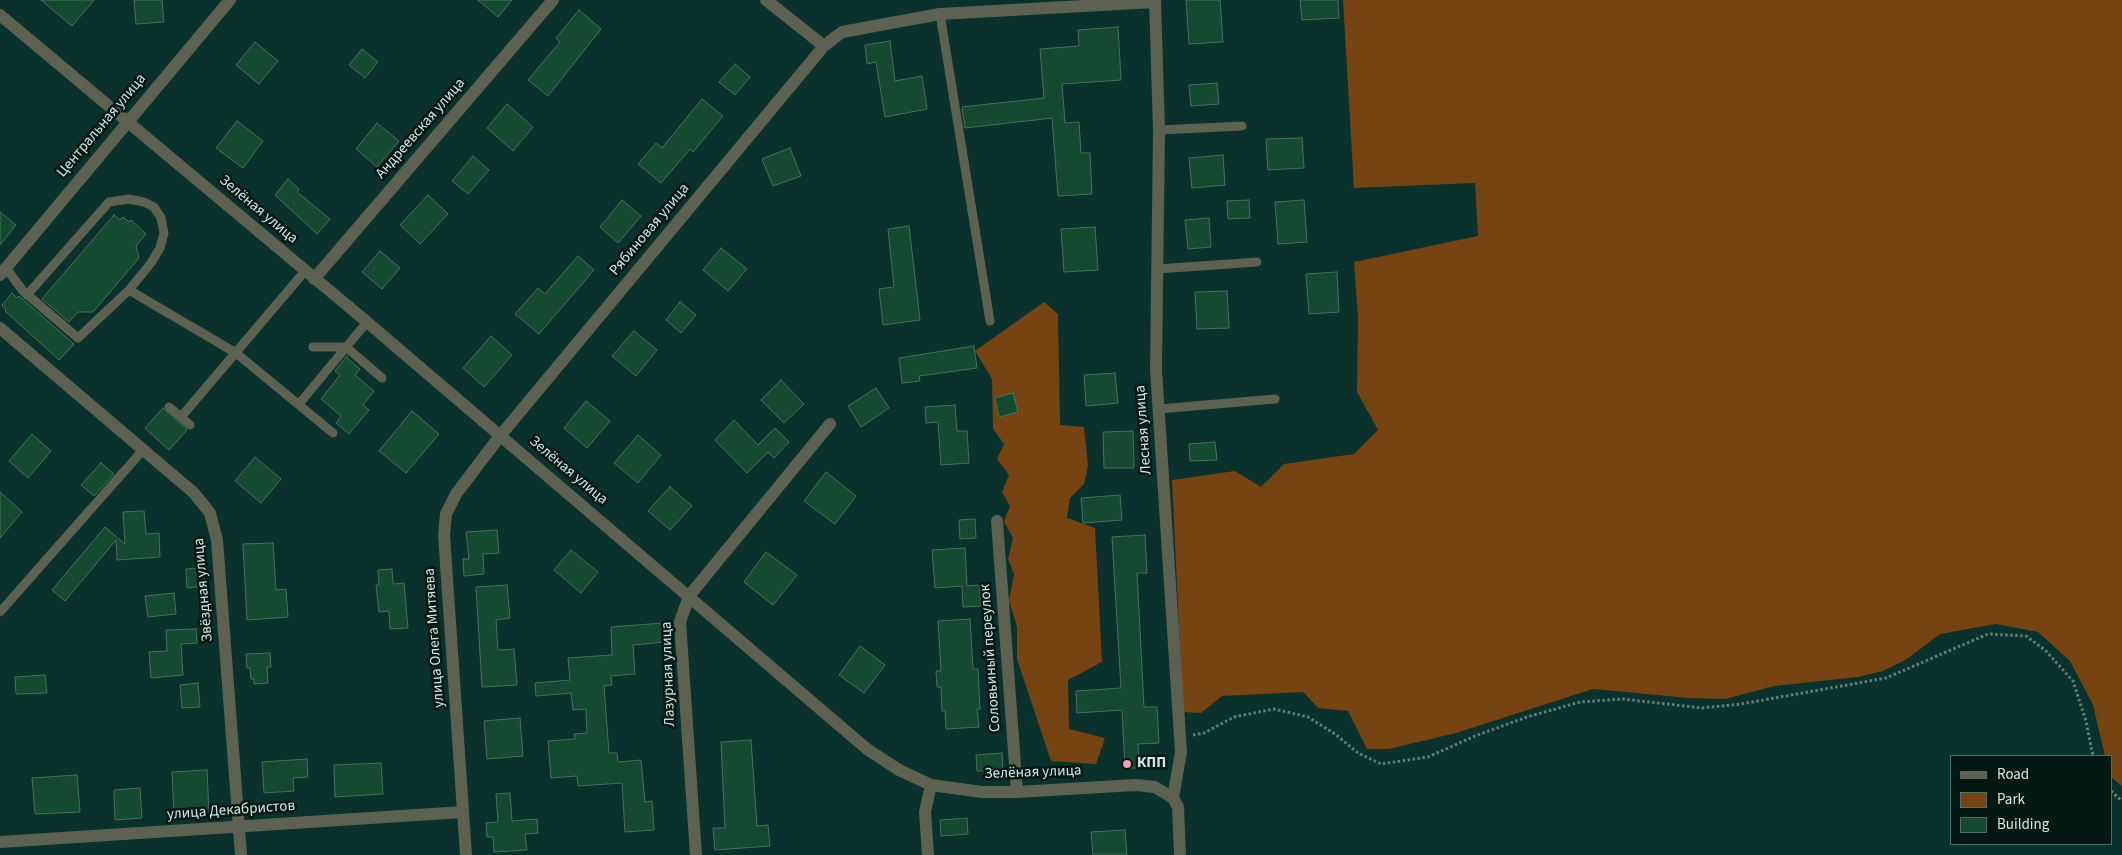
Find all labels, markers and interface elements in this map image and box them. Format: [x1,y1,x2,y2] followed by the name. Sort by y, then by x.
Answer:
[53,71,151,181] street label: Центральная улица
[372,75,470,183] street label: Андреевская улица
[215,172,301,248] street label: Зелёная улица
[606,180,694,280] street label: Рябиновая улица
[1132,385,1156,475] street label: Лесная улица
[525,433,611,509] street label: Зелёная улица
[190,537,218,643] street label: Звёздная улица
[421,568,449,708] street label: улица Олега Митяева
[977,583,1005,733] street label: Соловьиный переулок
[658,621,680,727] street label: Лазурная улица
[1137,755,1166,773] place label: КПП
[1950,755,2112,845] legend
[1121,758,1133,770] marker: КПП
[984,762,1082,784] street label: Зелёная улица
[1997,764,2029,785] text: Road
[1997,789,2025,810] text: Park
[166,798,296,824] street label: улица Декабристов
[1997,814,2049,835] text: Building

